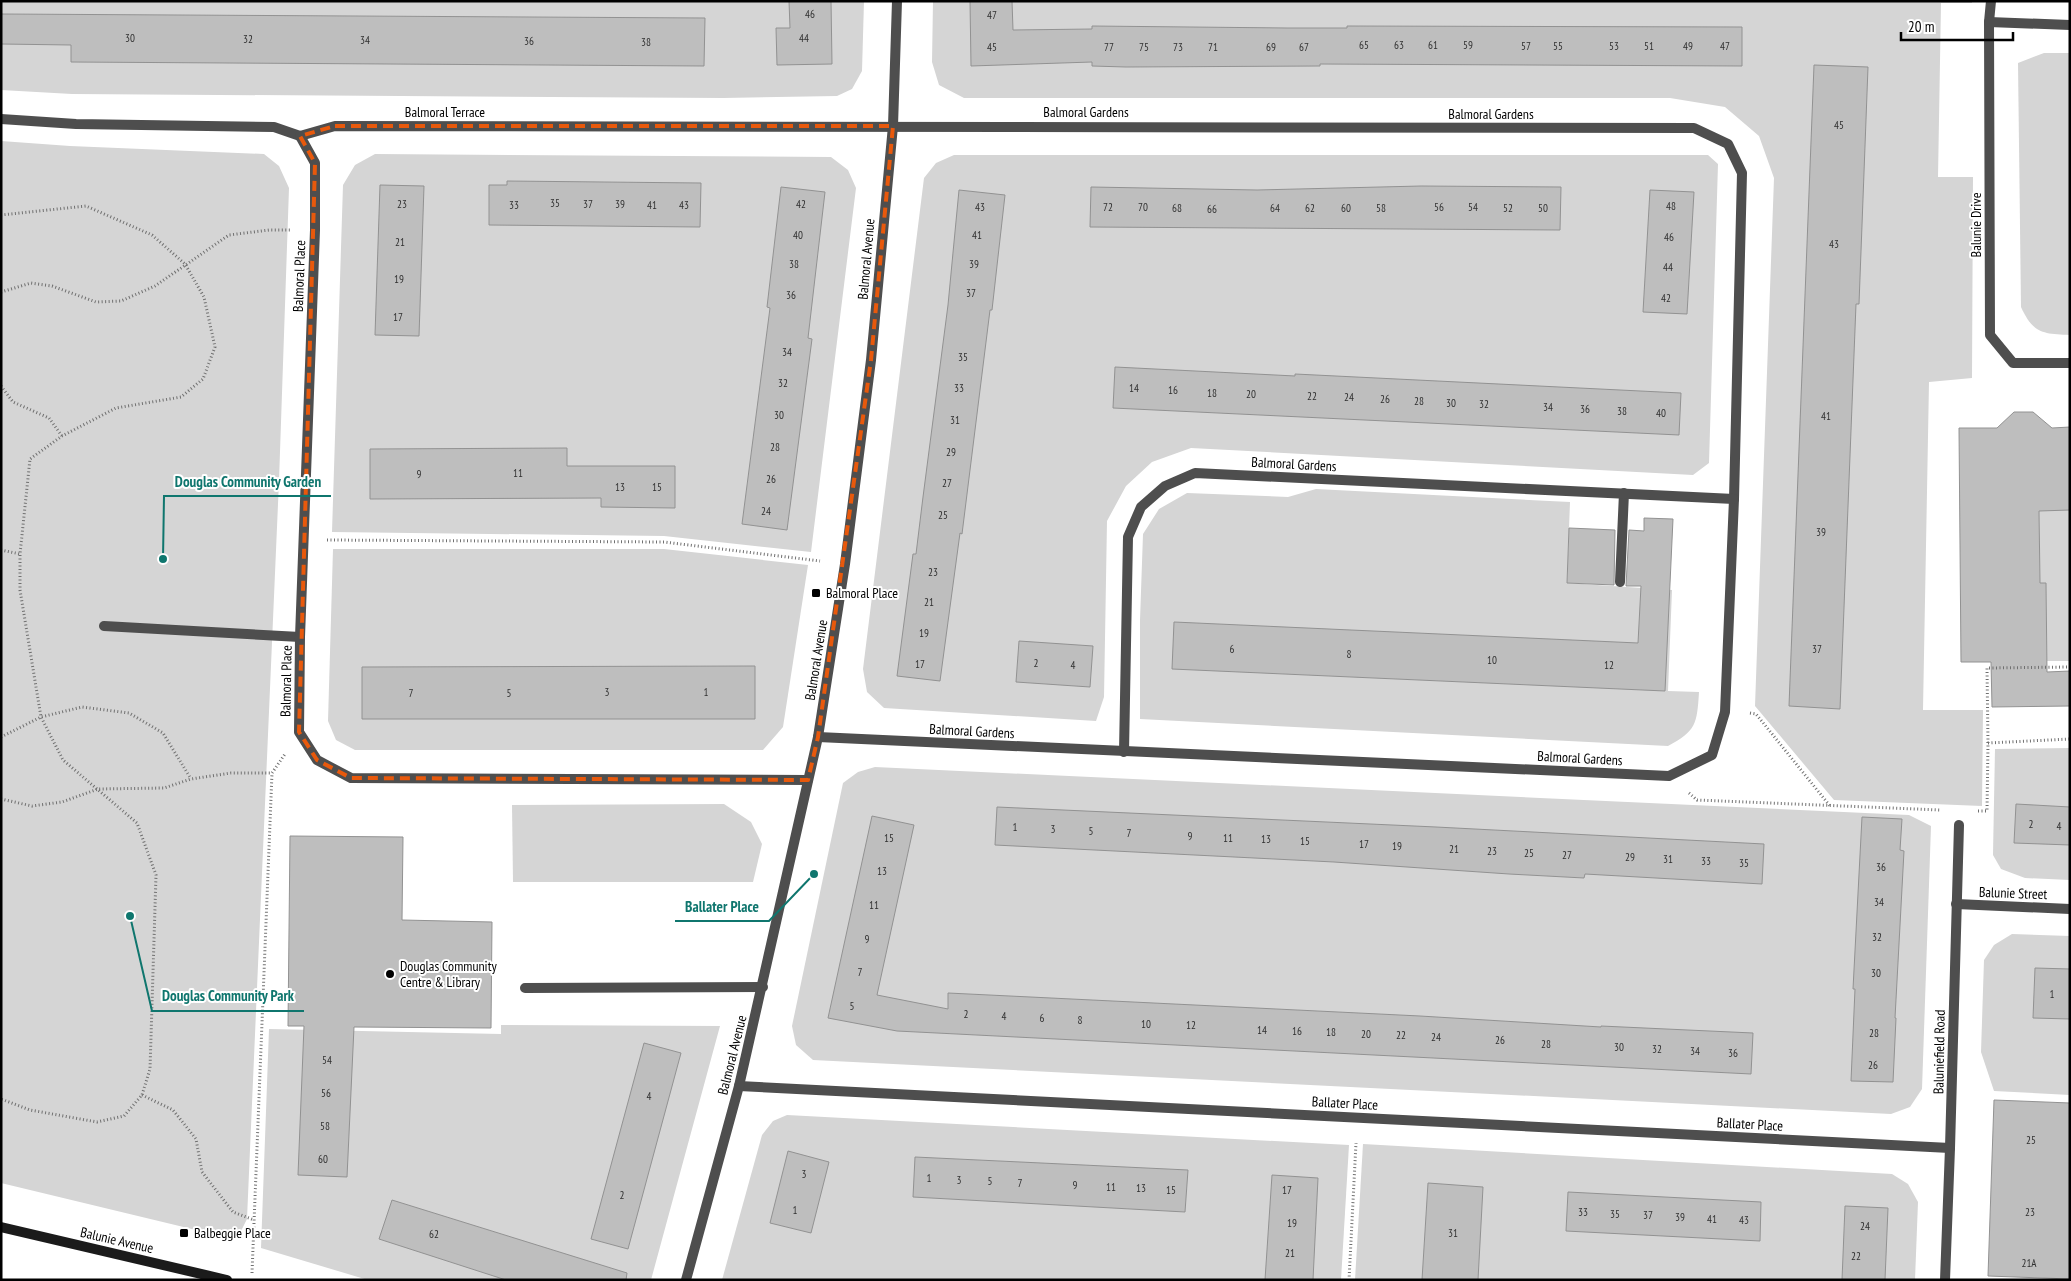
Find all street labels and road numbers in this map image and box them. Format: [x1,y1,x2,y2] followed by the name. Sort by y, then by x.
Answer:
[405,103,485,121] street label: Balmoral Terrace
[1043,103,1129,121] street label: Balmoral Gardens
[1448,105,1534,123] street label: Balmoral Gardens
[1967,192,1985,257] street label: Balunie Drive
[853,217,879,300] street label: Balmoral Avenue
[289,240,309,312] street label: Balmoral Place
[1251,453,1337,475] street label: Balmoral Gardens
[801,618,831,702] street label: Balmoral Avenue
[276,645,296,717] street label: Balmoral Place
[929,720,1015,742] street label: Balmoral Gardens
[1537,747,1623,769] street label: Balmoral Gardens
[1978,883,2048,903] street label: Balunie Street
[1929,1010,1949,1094] street label: Baluniefield Road
[713,1013,751,1097] street label: Balmoral Avenue
[1311,1092,1379,1114] street label: Ballater Place
[1716,1113,1784,1135] street label: Ballater Place
[79,1223,156,1257] street label: Balunie Avenue

